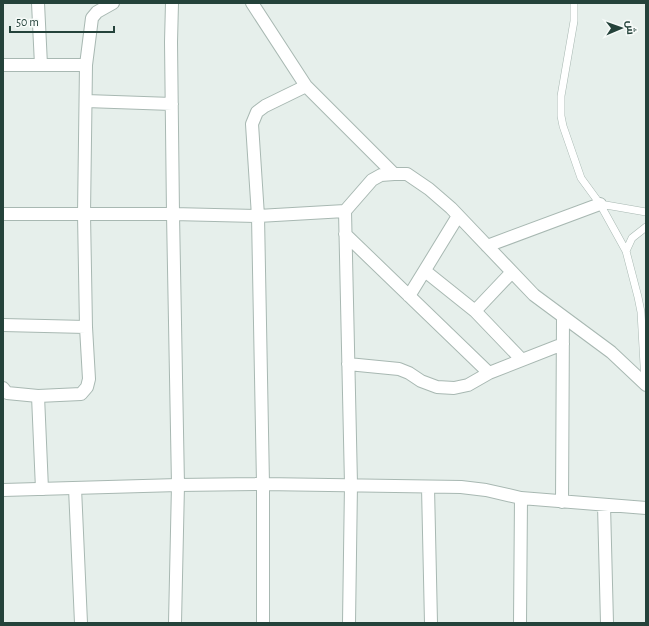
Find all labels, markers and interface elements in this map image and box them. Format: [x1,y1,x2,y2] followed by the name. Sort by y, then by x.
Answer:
[10,8,114,34] scale bar
[601,8,641,48] north arrow
[16,16,39,28] text: 50 m
[624,20,636,35] text: ش

